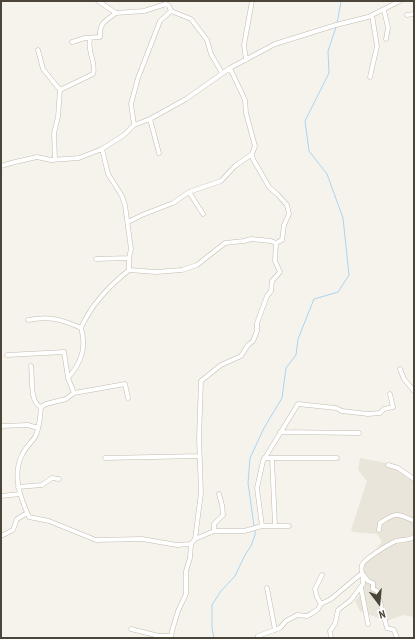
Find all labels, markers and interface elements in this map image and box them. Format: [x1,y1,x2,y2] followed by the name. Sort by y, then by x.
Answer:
[359,583,399,623] north arrow
[378,607,387,622] text: N

